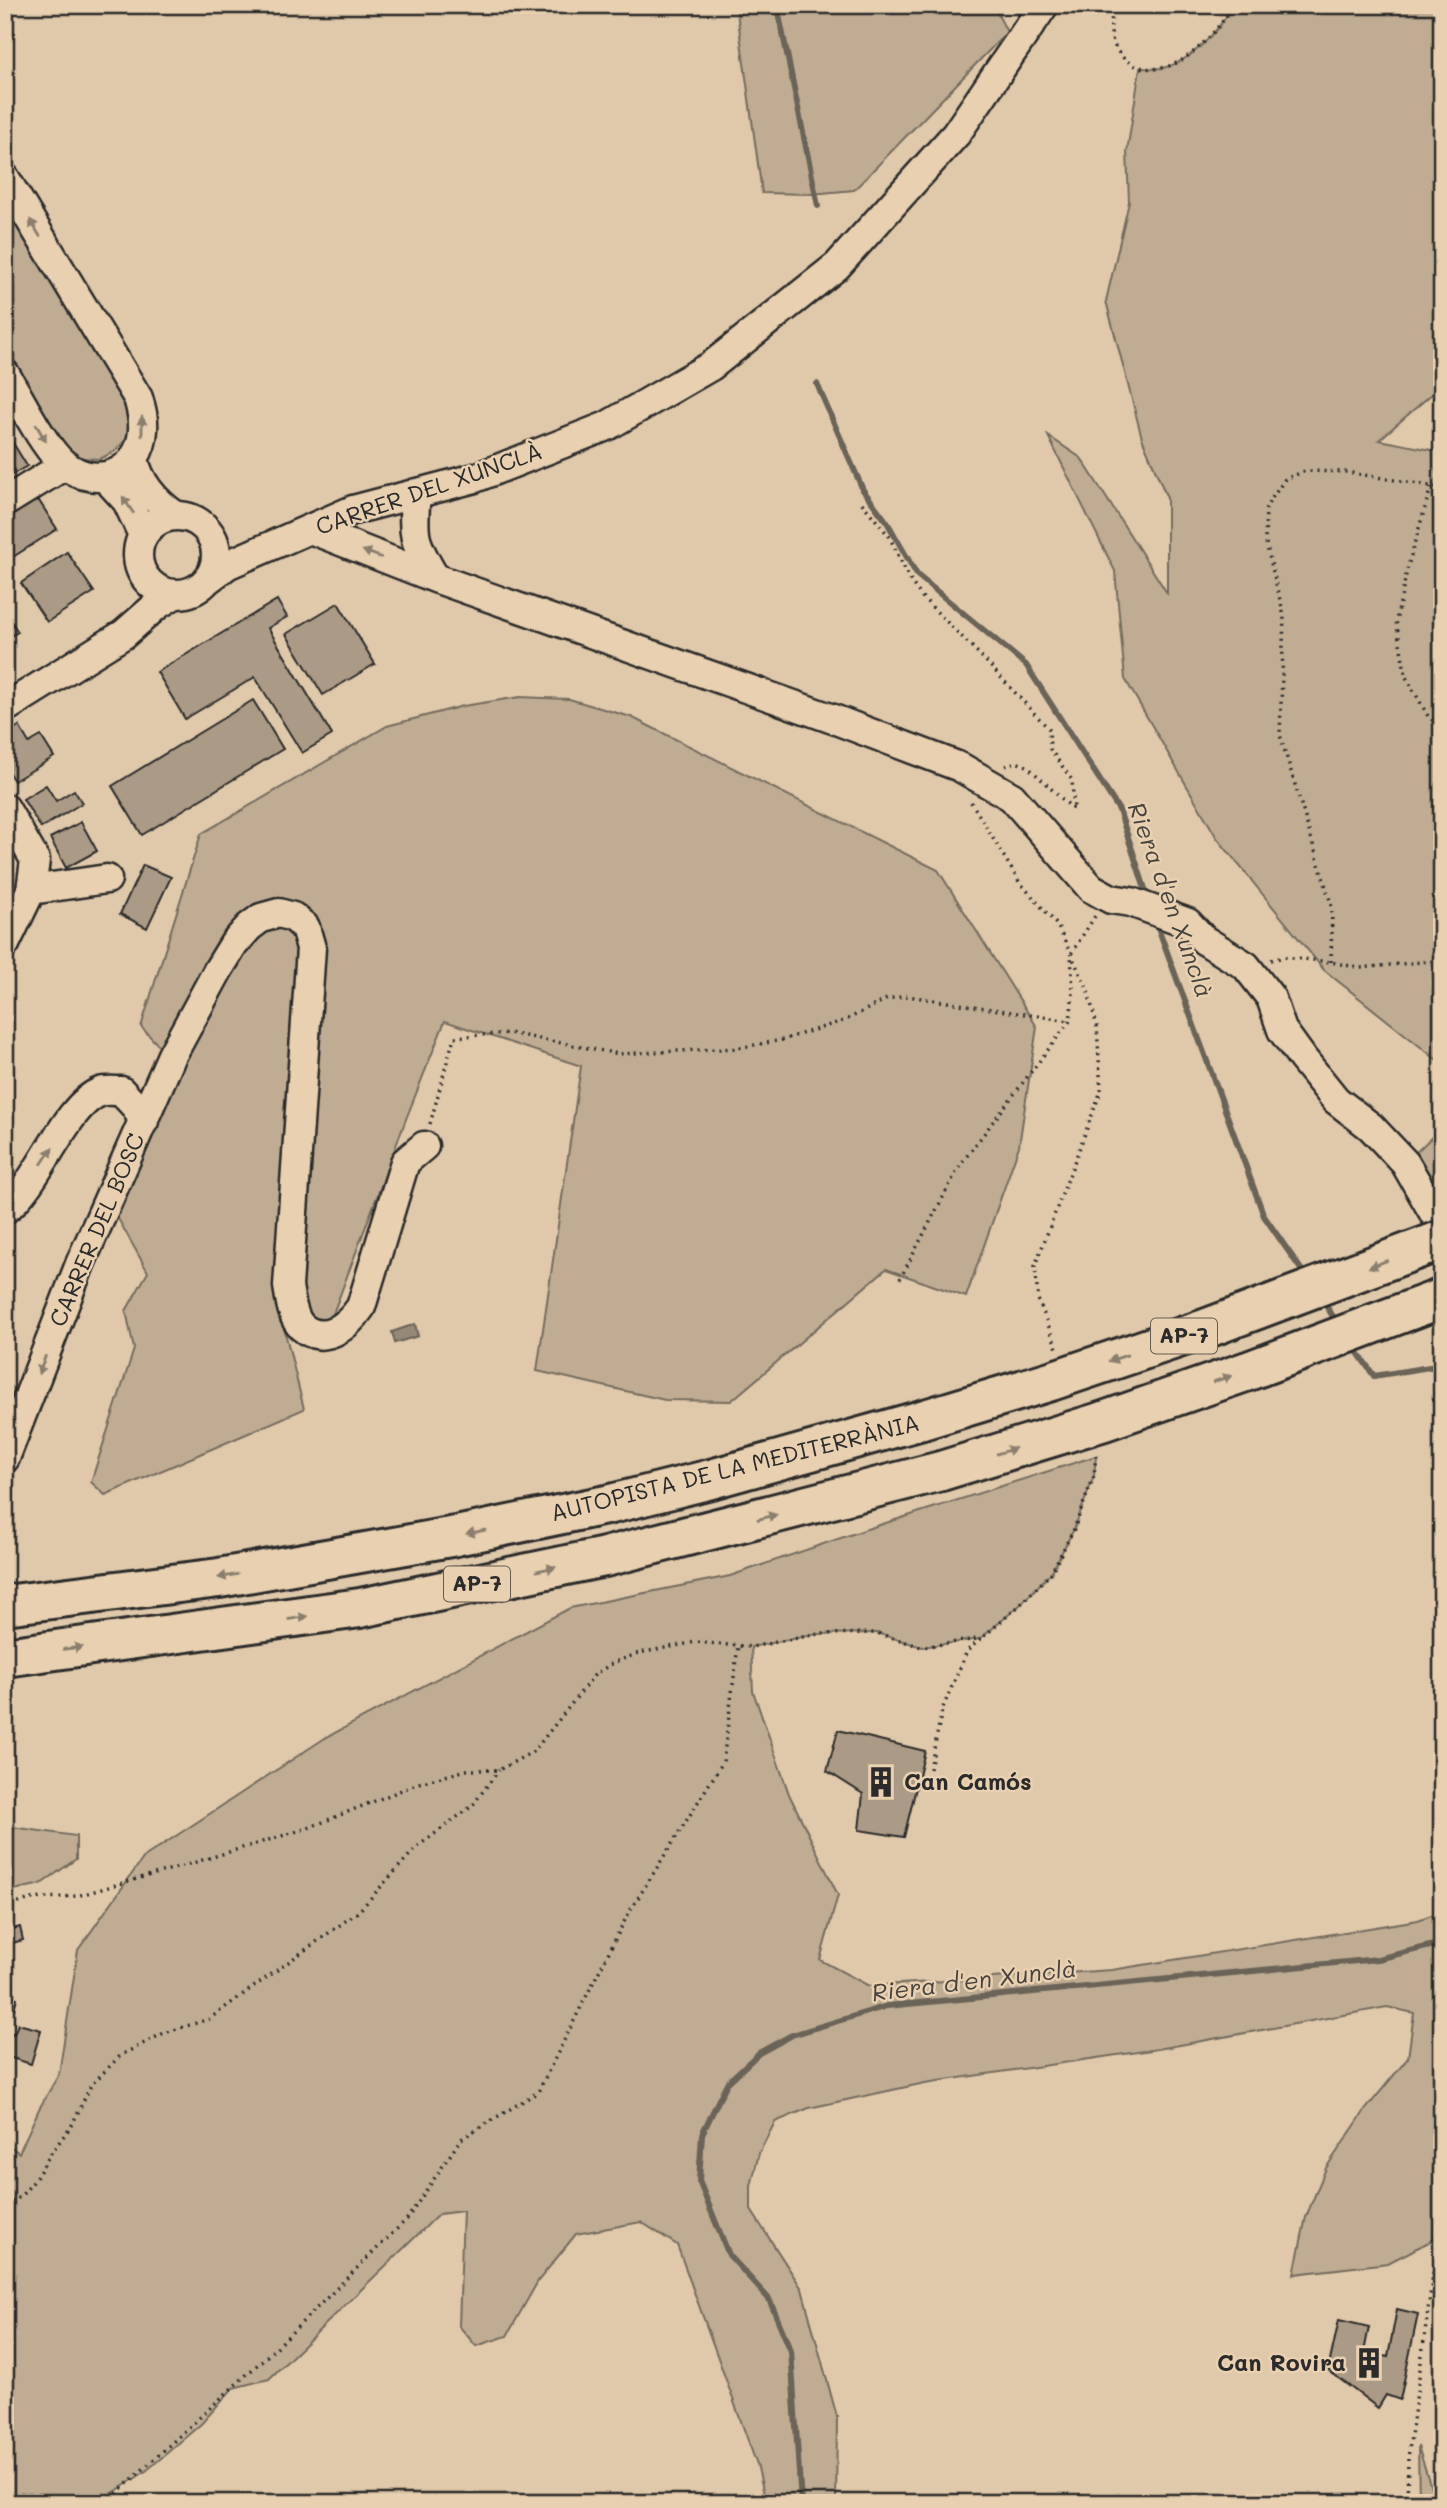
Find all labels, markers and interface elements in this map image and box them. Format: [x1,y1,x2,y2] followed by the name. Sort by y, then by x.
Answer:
[29,218,42,237] one-way arrow
[136,415,148,437] one-way arrow
[34,423,47,442] one-way arrow
[311,435,546,541] street label: CARRER DEL XUNCLÀ
[122,495,135,514] one-way arrow
[362,548,383,559] one-way arrow
[1122,797,1221,1002] water label: Riera d'en Xunclà
[42,1128,150,1331] street label: CARRER DEL BOSC
[40,1147,54,1165] one-way arrow
[1367,1259,1388,1270] one-way arrow
[1151,1318,1217,1354] road number: AP-7
[1107,1353,1128,1364] one-way arrow
[36,1354,47,1375] one-way arrow
[1211,1374,1232,1385] one-way arrow
[547,1407,922,1527] street label: AUTOPISTA DE LA MEDITERRÀNIA
[996,1445,1017,1456] one-way arrow
[756,1511,778,1522] one-way arrow
[465,1527,487,1538] one-way arrow
[535,1563,557,1574] one-way arrow
[444,1566,510,1602] road number: AP-7
[217,1571,239,1582] one-way arrow
[287,1612,309,1623] one-way arrow
[62,1642,84,1653] one-way arrow
[864,1765,898,1799] building icon: Can Camós
[904,1766,1032,1796] place label: Can Camós
[870,1952,1078,2007] water label: Riera d'en Xunclà
[1352,2346,1386,2380] building icon: Can Rovira
[1217,2347,1346,2377] place label: Can Rovira

